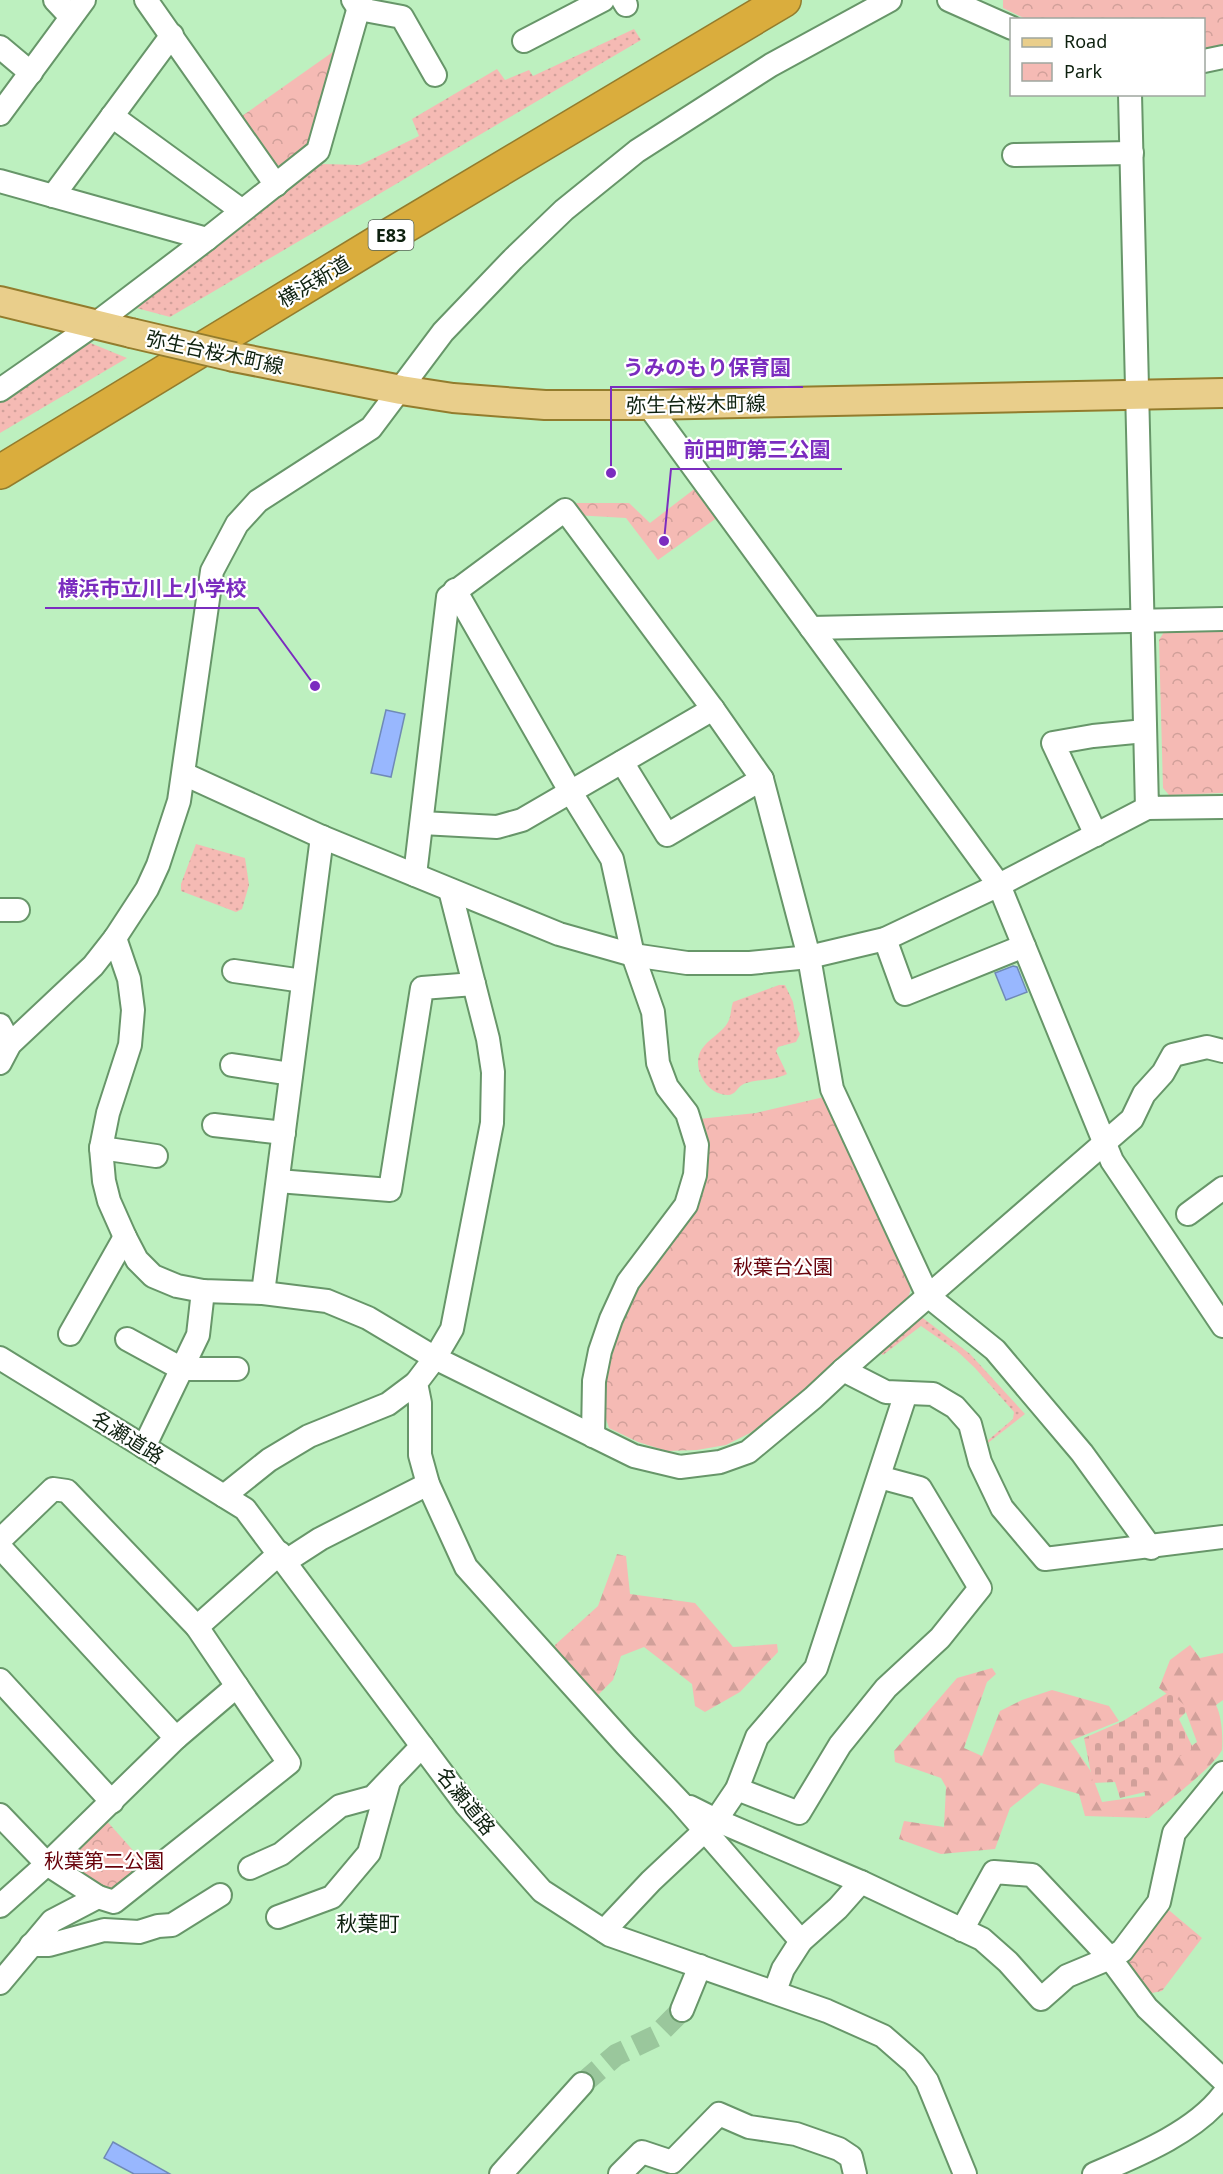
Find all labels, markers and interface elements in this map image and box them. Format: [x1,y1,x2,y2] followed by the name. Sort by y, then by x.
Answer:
[1010,18,1205,96] legend
[1064,29,1107,53] text: Road
[1064,59,1102,83] text: Park
[368,220,414,250] road number: E83
[273,249,355,313] street label: 横浜新道
[144,324,286,380] street label: 弥生台桜木町線
[611,348,803,387] callout: うみのもり保育園
[623,353,791,381] text: うみのもり保育園
[626,389,766,419] street label: 弥生台桜木町線
[671,430,842,469] callout: 前田町第三公園
[684,435,831,463] text: 前田町第三公園
[45,569,258,608] callout: 横浜市立川上小学校
[58,574,247,602] text: 横浜市立川上小学校
[733,1253,833,1280] park label: 秋葉台公園
[87,1404,169,1470] street label: 名瀬道路
[430,1761,502,1841] street label: 名瀬道路
[44,1847,164,1874] park label: 秋葉第二公園
[337,1909,400,1937] district label: 秋葉町

